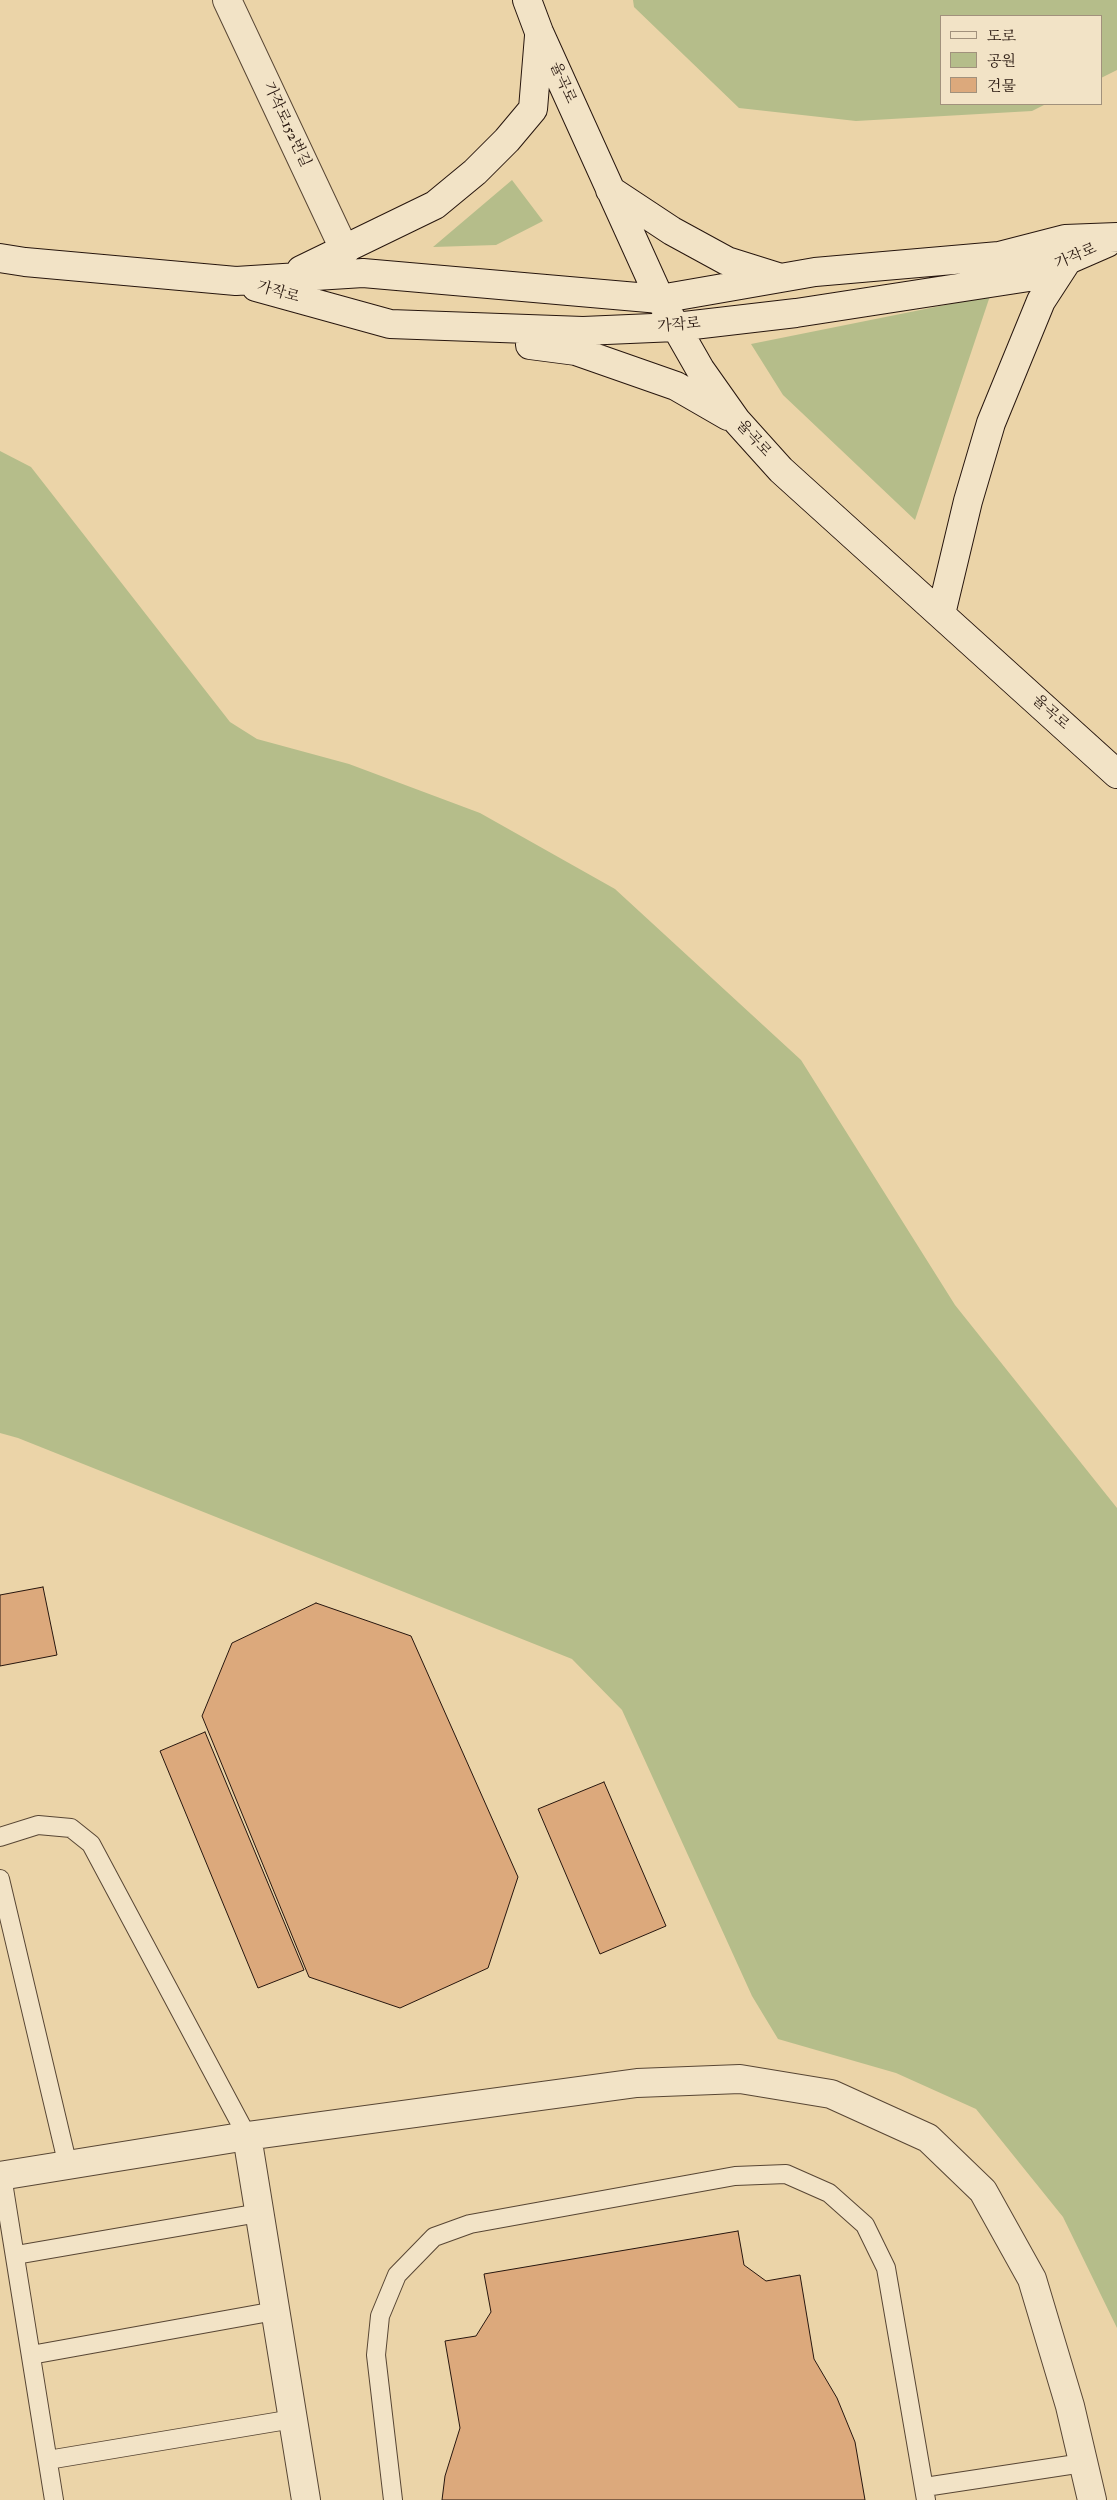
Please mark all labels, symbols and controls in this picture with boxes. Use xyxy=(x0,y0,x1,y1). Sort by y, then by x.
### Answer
legend xyxy=(940,15,1102,105)
text: 도로 xyxy=(987,27,1016,46)
text: 공원 xyxy=(987,52,1016,71)
street label: 율곡로 xyxy=(545,59,579,107)
text: 건물 xyxy=(987,77,1016,96)
street label: 가작로152번길 xyxy=(258,80,314,170)
street label: 가작로 xyxy=(1052,240,1100,274)
street label: 가작로 xyxy=(255,278,301,308)
street label: 가작로 xyxy=(657,315,701,337)
street label: 율곡로 xyxy=(732,417,774,461)
street label: 율곡로 xyxy=(1028,692,1072,734)

